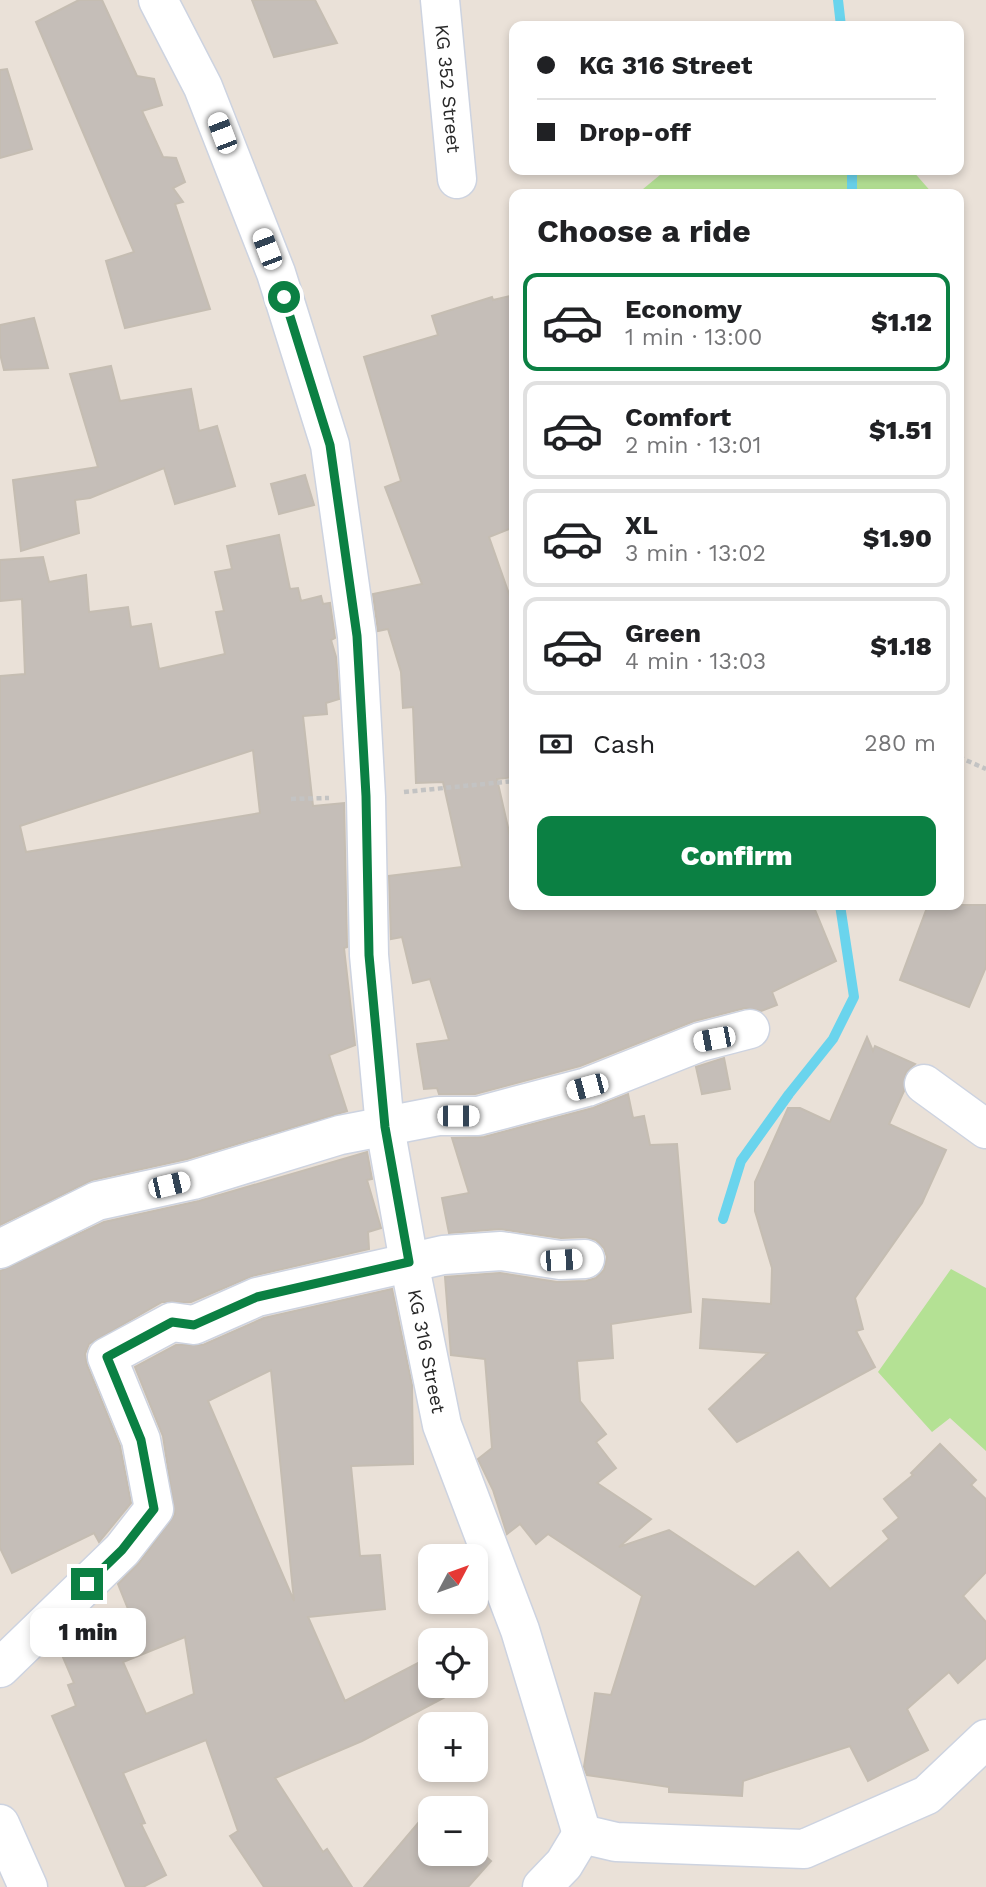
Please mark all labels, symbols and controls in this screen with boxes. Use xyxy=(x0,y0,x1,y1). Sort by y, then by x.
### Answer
street label: KG 352 Street xyxy=(431,23,466,154)
text: KG 316 Street xyxy=(579,50,752,80)
car xyxy=(205,110,240,156)
text: Drop-off xyxy=(579,117,691,147)
text: Choose a ride xyxy=(537,212,751,250)
car xyxy=(250,226,285,272)
route start xyxy=(268,281,300,313)
icon: car xyxy=(541,291,604,354)
text: Economy xyxy=(625,294,742,324)
text: $1.12 xyxy=(871,307,932,337)
text: 1 min · 13:00 xyxy=(625,324,762,351)
icon: car xyxy=(541,399,604,462)
text: Comfort xyxy=(625,402,731,432)
text: $1.51 xyxy=(869,415,932,445)
text: 2 min · 13:01 xyxy=(625,432,761,459)
icon: car xyxy=(541,507,604,570)
text: XL xyxy=(625,510,658,540)
text: $1.90 xyxy=(863,523,932,553)
text: 3 min · 13:02 xyxy=(625,540,766,567)
icon: car xyxy=(541,615,604,678)
text: Green xyxy=(625,618,701,648)
text: $1.18 xyxy=(870,631,932,661)
text: 4 min · 13:03 xyxy=(625,648,766,675)
icon: cash xyxy=(537,725,575,763)
text: Cash xyxy=(593,729,655,759)
text: 280 m xyxy=(864,730,936,757)
button: Confirm xyxy=(537,816,936,896)
car xyxy=(692,1025,737,1053)
car xyxy=(564,1071,611,1103)
car xyxy=(438,1106,480,1127)
car xyxy=(147,1170,192,1200)
car xyxy=(540,1248,583,1272)
street label: KG 316 Street xyxy=(403,1287,451,1415)
north arrow xyxy=(418,1544,488,1614)
map controls xyxy=(418,1544,488,1866)
route end xyxy=(71,1568,103,1600)
callout: 1 min xyxy=(29,1608,145,1658)
text: 1 min xyxy=(58,1619,118,1646)
button: locate xyxy=(418,1628,488,1698)
button: + xyxy=(418,1712,488,1782)
button: − xyxy=(418,1796,488,1866)

